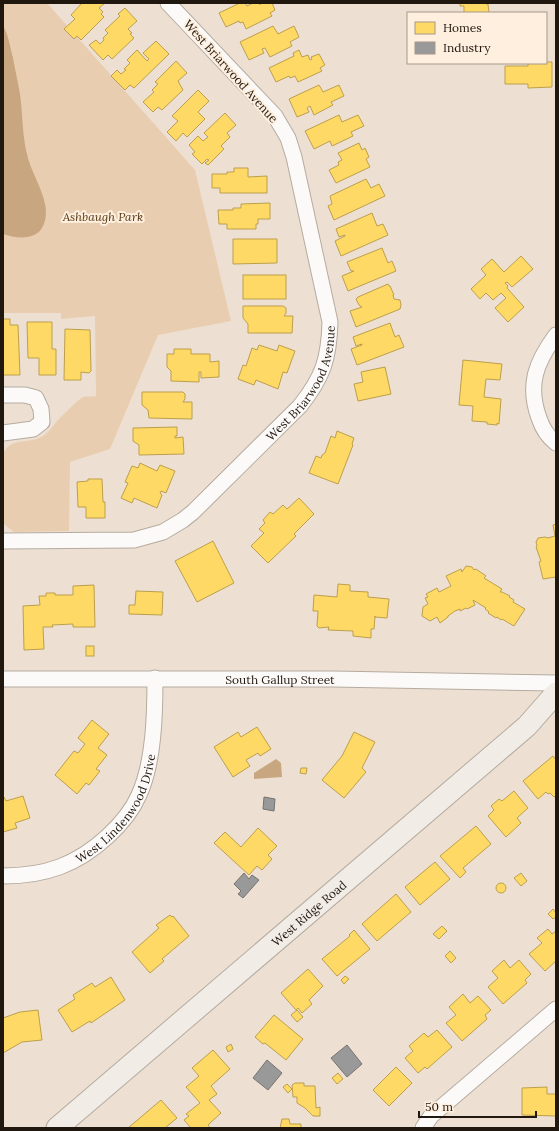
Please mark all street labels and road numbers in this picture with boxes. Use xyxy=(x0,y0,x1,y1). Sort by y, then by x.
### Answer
street label: West Briarwood Avenue xyxy=(181,16,282,126)
street label: West Briarwood Avenue xyxy=(262,325,337,443)
street label: South Gallup Street xyxy=(225,672,335,687)
street label: West Lindenwood Drive xyxy=(73,752,158,866)
street label: West Ridge Road xyxy=(268,877,349,949)

